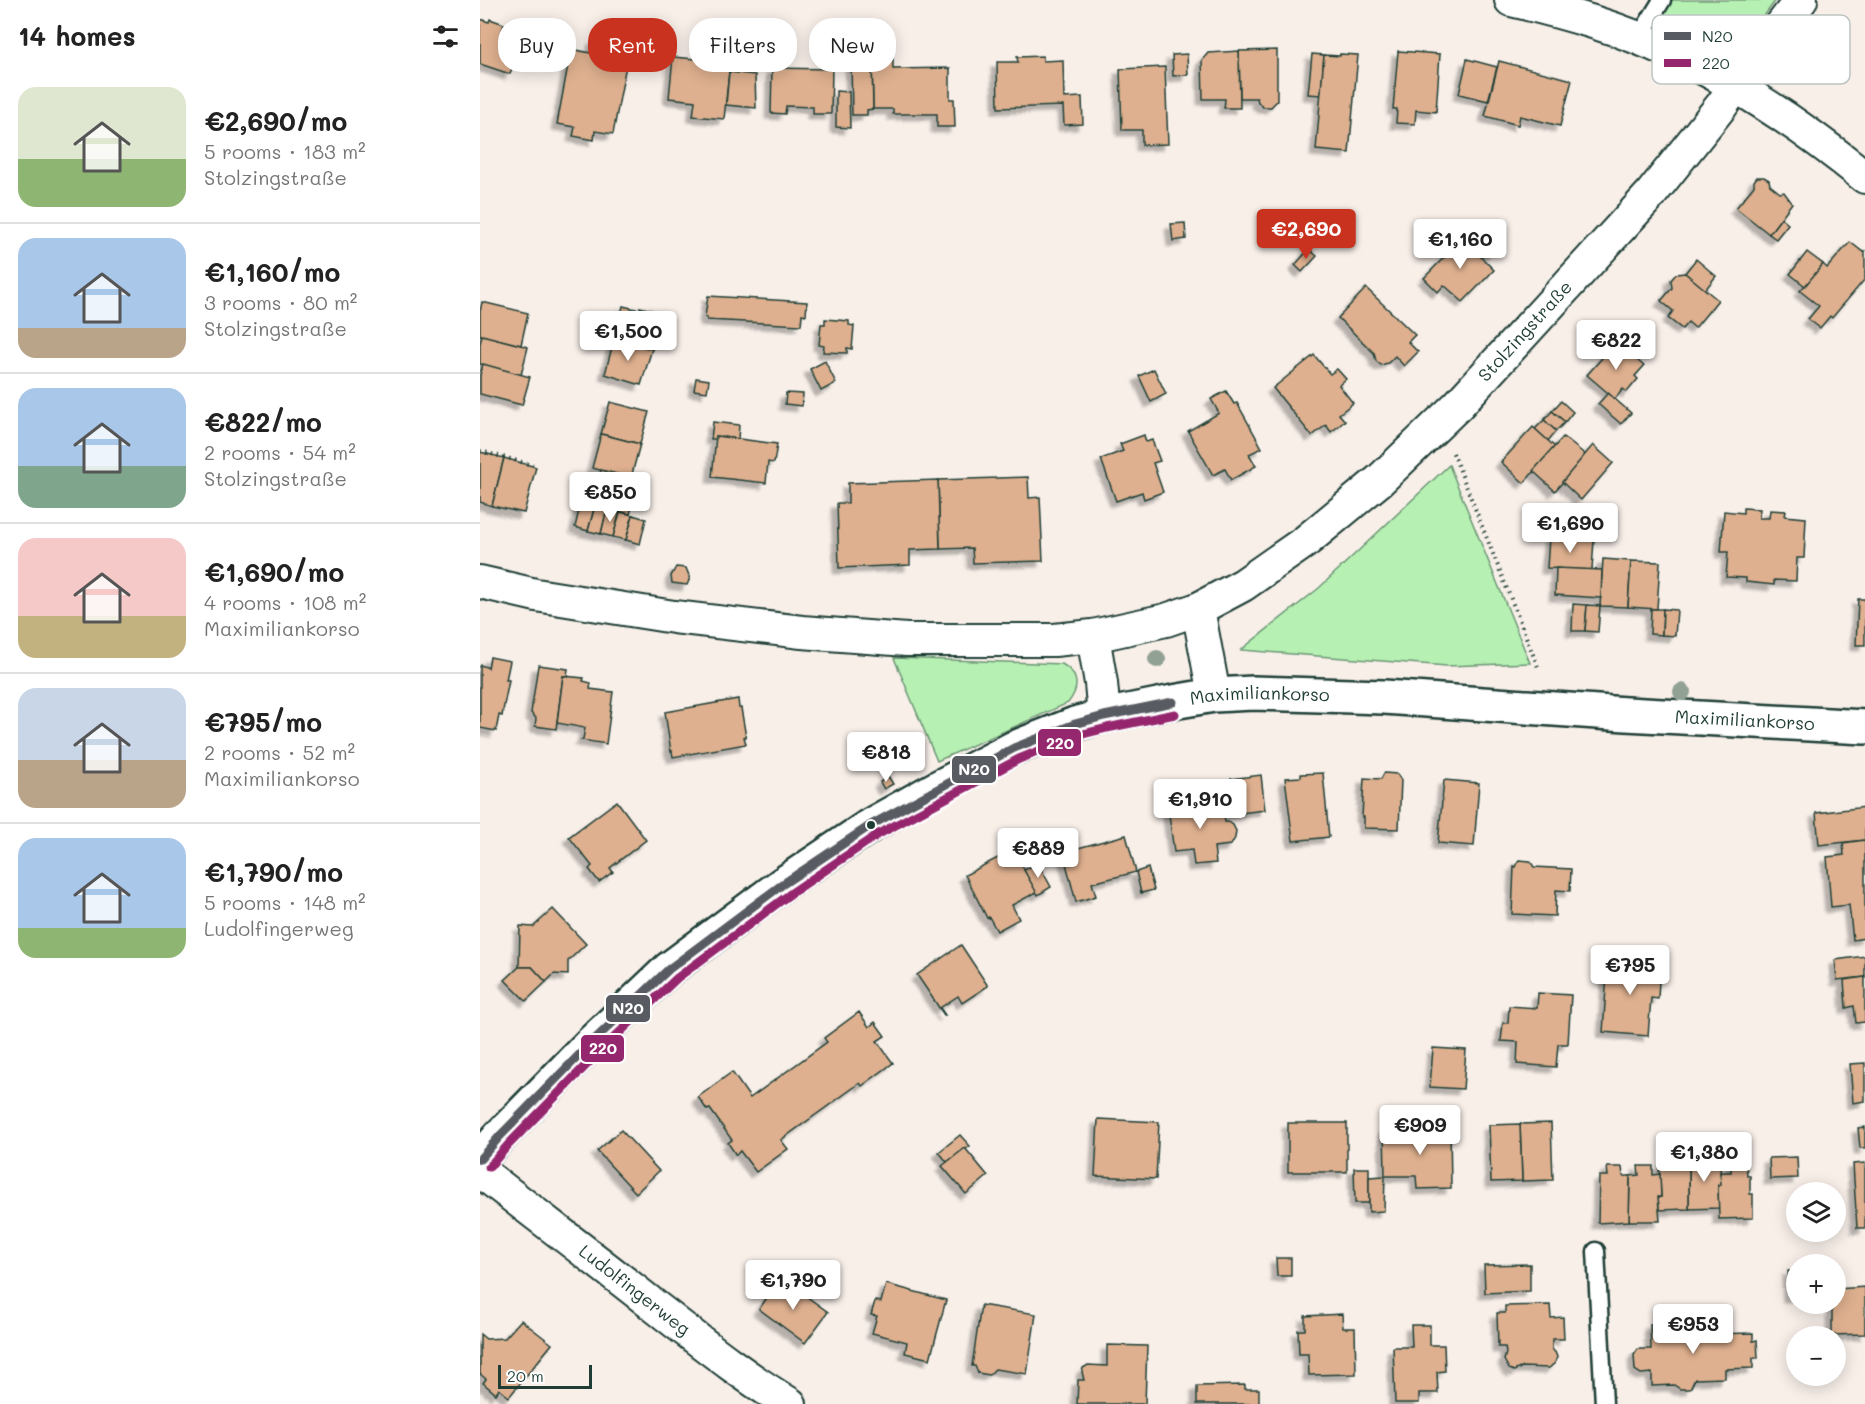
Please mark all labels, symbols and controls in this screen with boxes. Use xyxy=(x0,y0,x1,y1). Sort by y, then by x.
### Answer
legend xyxy=(1652,15,1850,84)
chip: Buy xyxy=(498,18,576,72)
chip: Rent xyxy=(588,18,677,72)
chip: Filters xyxy=(689,18,797,72)
chip: New xyxy=(809,18,896,72)
text: 14 homes xyxy=(18,19,136,53)
icon: filters xyxy=(429,20,462,53)
text: N20 xyxy=(1702,25,1733,46)
text: 220 xyxy=(1702,52,1730,73)
text: €2,690/mo xyxy=(204,104,347,138)
icon: home xyxy=(66,111,138,183)
text: 5 rooms · 183 m² xyxy=(204,138,366,164)
text: Stolzingstraße xyxy=(204,164,347,190)
pin: €2,690 xyxy=(1257,209,1355,260)
text: €2,690 xyxy=(1271,215,1341,241)
pin: €1,160 xyxy=(1411,219,1509,270)
text: €1,160 xyxy=(1427,225,1493,251)
text: €1,160/mo xyxy=(204,255,340,289)
icon: home xyxy=(66,262,138,334)
street label: Stolzingstraße xyxy=(1472,275,1577,386)
text: 3 rooms · 80 m² xyxy=(204,289,357,315)
pin: €1,500 xyxy=(579,311,677,362)
text: Stolzingstraße xyxy=(204,315,347,341)
text: €1,500 xyxy=(594,317,662,343)
pin: €822 xyxy=(1580,320,1652,371)
text: €822 xyxy=(1591,326,1641,352)
text: €822/mo xyxy=(204,405,322,439)
icon: home xyxy=(66,412,138,484)
text: 2 rooms · 54 m² xyxy=(204,439,356,465)
text: Stolzingstraße xyxy=(204,465,347,491)
pin: €850 xyxy=(574,472,646,523)
text: €850 xyxy=(583,478,637,504)
pin: €1,690 xyxy=(1521,503,1619,554)
text: €1,690 xyxy=(1536,509,1604,535)
text: €1,690/mo xyxy=(204,555,344,589)
icon: home xyxy=(66,562,138,634)
text: 4 rooms · 108 m² xyxy=(204,589,366,615)
text: Maximiliankorso xyxy=(204,615,360,641)
street label: Maximiliankorso xyxy=(1188,680,1330,710)
street label: Maximiliankorso xyxy=(1674,704,1816,735)
text: €795/mo xyxy=(204,705,322,739)
icon: home xyxy=(66,712,138,784)
line badge: 220 xyxy=(1037,728,1082,757)
pin: €818 xyxy=(850,732,922,783)
text: 220 xyxy=(1046,732,1074,753)
text: €818 xyxy=(861,738,911,764)
text: 2 rooms · 52 m² xyxy=(204,739,355,765)
line badge: N20 xyxy=(951,755,997,784)
text: N20 xyxy=(958,758,990,779)
text: Maximiliankorso xyxy=(204,765,360,791)
pin: €1,910 xyxy=(1151,779,1249,830)
text: €1,910 xyxy=(1168,785,1232,811)
unlabelled marker xyxy=(865,819,877,831)
pin: €889 xyxy=(1002,828,1074,879)
text: €889 xyxy=(1011,834,1065,860)
text: €1,790/mo xyxy=(204,855,343,889)
icon: home xyxy=(66,862,138,934)
text: 5 rooms · 148 m² xyxy=(204,889,366,915)
text: Ludolfingerweg xyxy=(204,915,354,941)
pin: €795 xyxy=(1594,945,1666,996)
text: €795 xyxy=(1604,951,1656,977)
line badge: N20 xyxy=(605,994,651,1023)
text: N20 xyxy=(612,997,644,1018)
line badge: 220 xyxy=(580,1034,625,1063)
text: 220 xyxy=(589,1037,617,1058)
pin: €909 xyxy=(1384,1105,1456,1156)
text: €909 xyxy=(1393,1111,1447,1137)
pin: €1,380 xyxy=(1655,1132,1753,1183)
text: €1,380 xyxy=(1670,1138,1738,1164)
map controls xyxy=(1786,1182,1846,1386)
button: layers xyxy=(1786,1182,1846,1242)
street label: Ludolfingerweg xyxy=(574,1239,696,1340)
button: + xyxy=(1786,1254,1846,1314)
pin: €1,790 xyxy=(744,1260,842,1311)
text: €1,790 xyxy=(759,1266,827,1292)
pin: €953 xyxy=(1657,1304,1729,1355)
text: €953 xyxy=(1667,1310,1719,1336)
button: − xyxy=(1786,1326,1846,1386)
scale bar xyxy=(498,1362,592,1390)
text: 20 m xyxy=(507,1365,544,1386)

